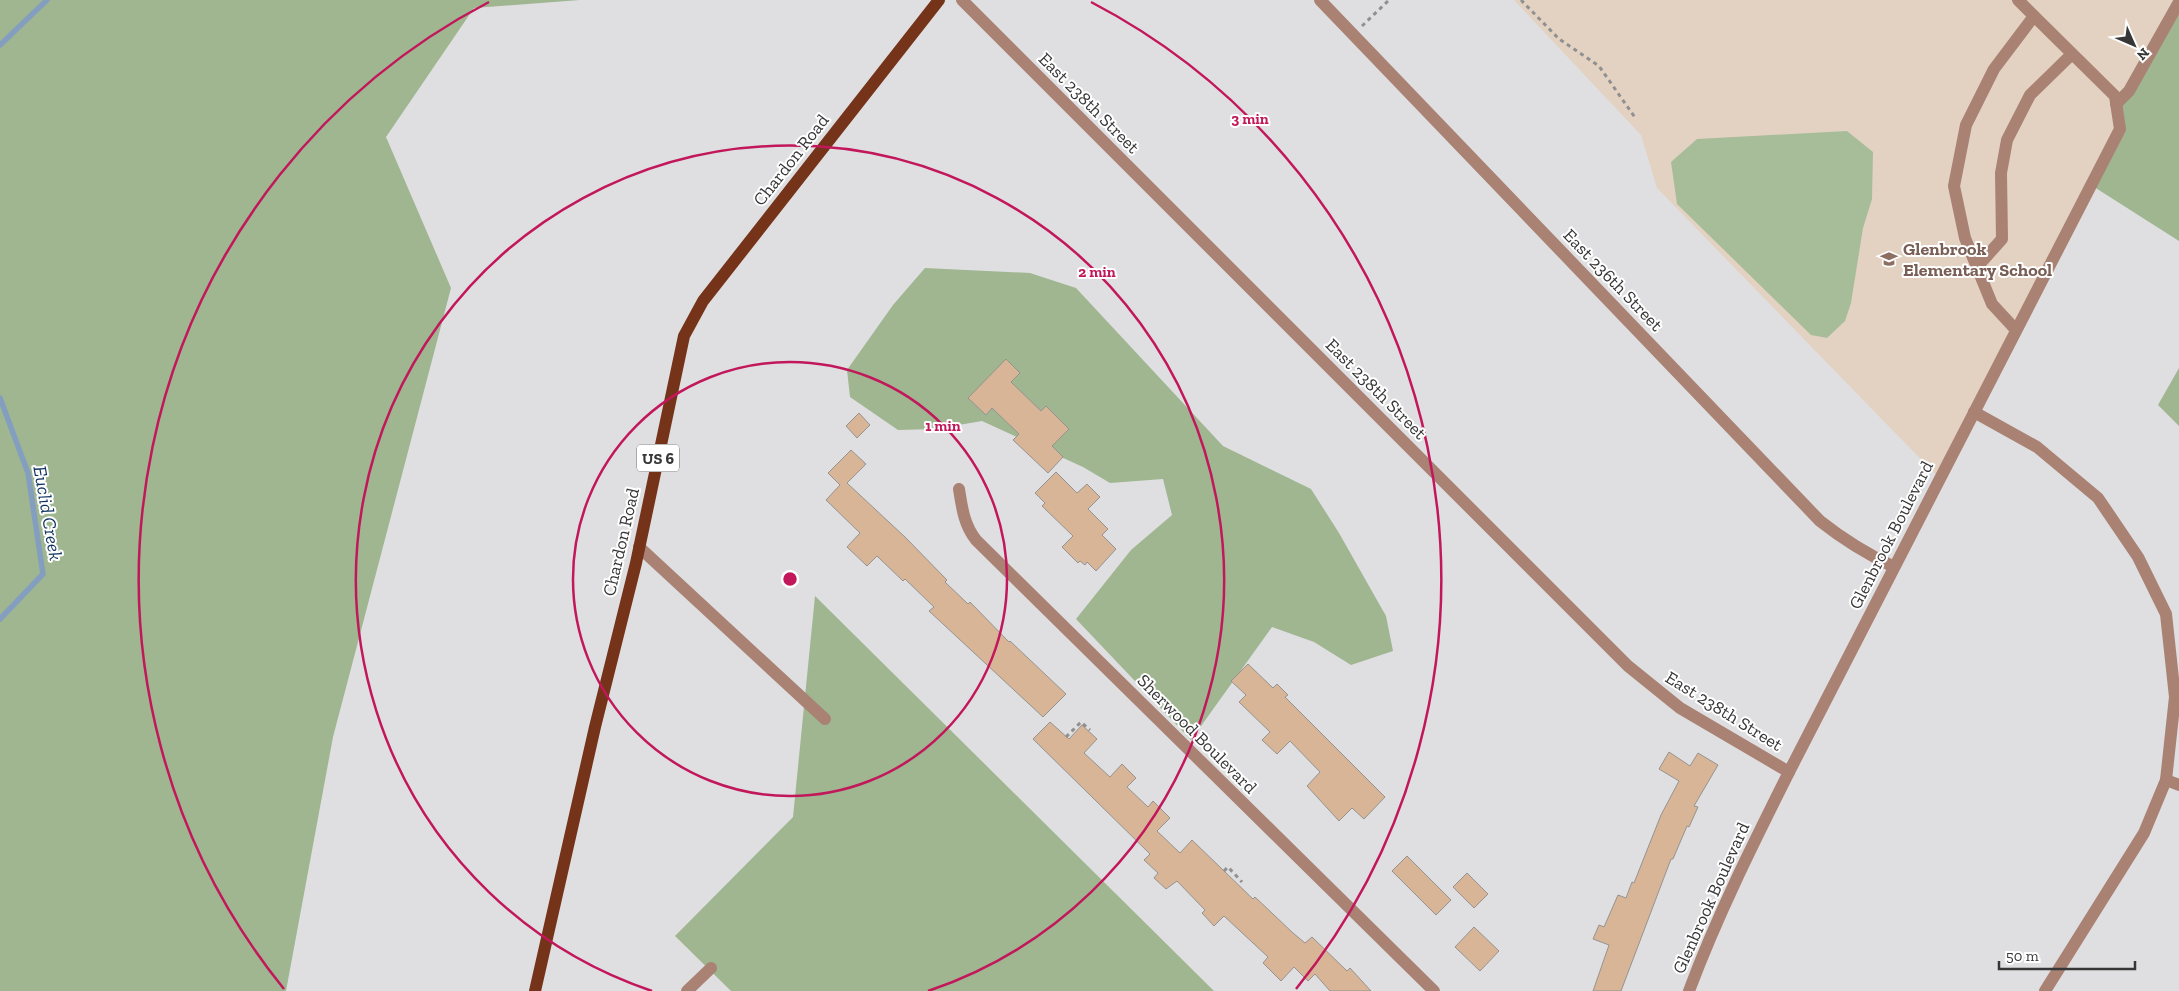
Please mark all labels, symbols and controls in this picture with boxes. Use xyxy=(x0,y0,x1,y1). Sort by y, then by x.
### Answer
north arrow xyxy=(2109,20,2159,70)
text: N xyxy=(2133,44,2153,64)
street label: East 238th Street xyxy=(1034,48,1144,158)
street label: Chardon Road xyxy=(748,110,834,210)
text: 3 min xyxy=(1231,110,1269,128)
street label: East 236th Street xyxy=(1559,224,1668,336)
place label: Glenbrook Elementary School xyxy=(1903,238,2052,281)
school or university icon: Glenbrook Elementary School xyxy=(1879,249,1899,269)
text: 2 min xyxy=(1078,263,1116,281)
street label: East 238th Street xyxy=(1321,334,1431,444)
text: 1 min xyxy=(925,417,961,435)
road number: US 6 xyxy=(637,444,679,472)
street label: Glenbrook Boulevard xyxy=(1844,457,1938,613)
water label: Euclid Creek xyxy=(28,464,68,562)
street label: Chardon Road xyxy=(598,486,644,598)
centre of rings xyxy=(781,570,799,588)
street label: East 238th Street xyxy=(1661,666,1787,756)
street label: Sherwood Boulevard xyxy=(1133,670,1261,798)
street label: Glenbrook Boulevard xyxy=(1668,819,1754,977)
scale bar xyxy=(1999,938,2135,970)
text: 50 m xyxy=(2006,947,2039,965)

